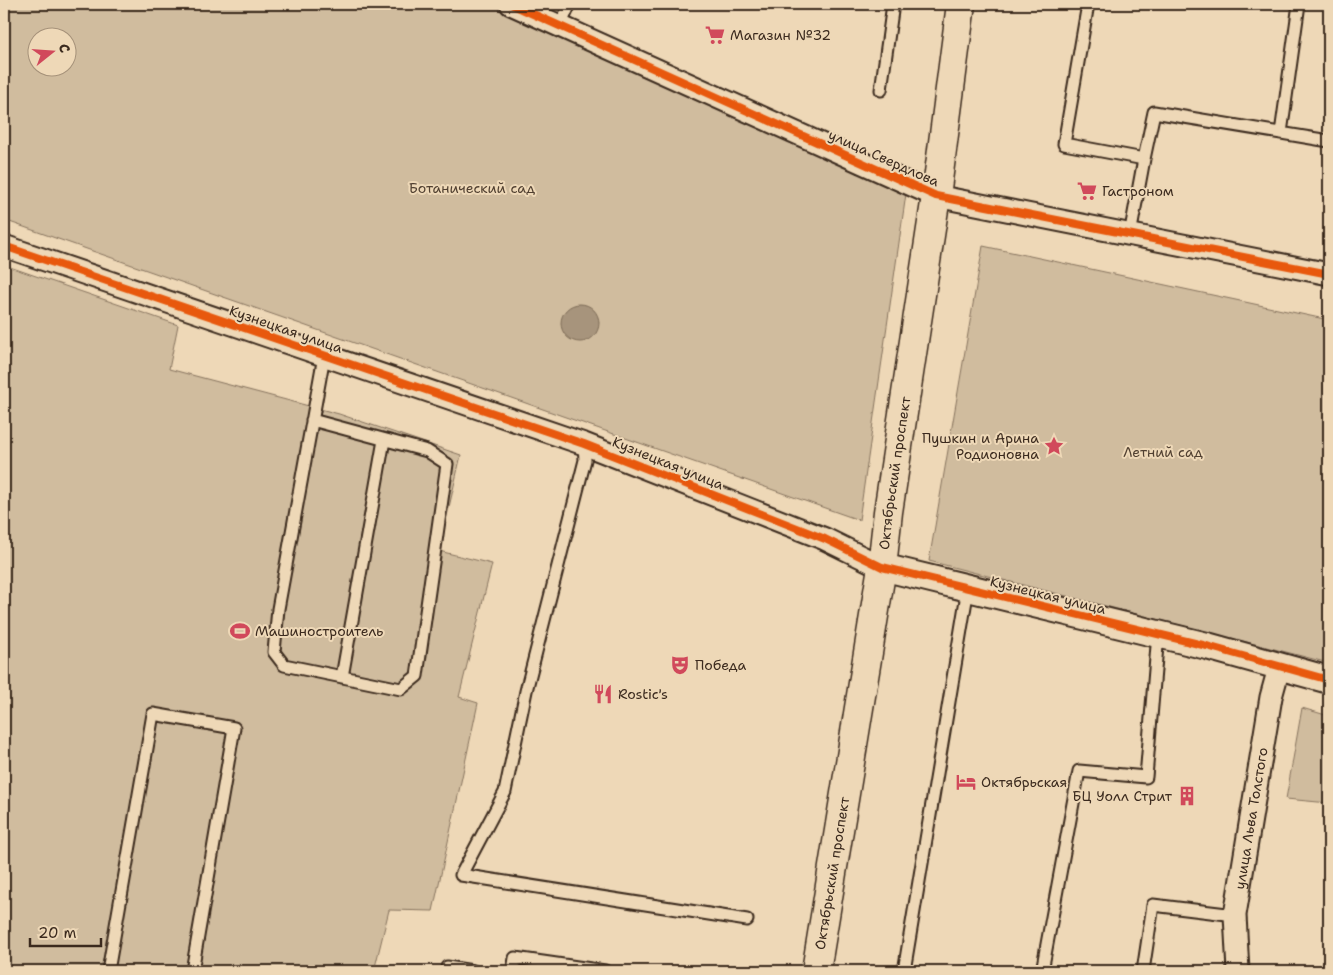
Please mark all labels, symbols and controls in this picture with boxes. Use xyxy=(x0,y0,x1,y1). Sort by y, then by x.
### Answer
supermarket icon: Магазин №32 xyxy=(704,24,726,46)
place label: Магазин №32 xyxy=(730,26,831,44)
north arrow xyxy=(28,28,78,78)
text: С xyxy=(55,41,74,55)
street label: улица Свердлова xyxy=(826,125,943,191)
park label: Ботанический сад xyxy=(409,179,535,197)
supermarket icon: Гастроном xyxy=(1076,180,1098,202)
place label: Гастроном xyxy=(1102,182,1174,200)
street label: Кузнецкая улица xyxy=(227,301,345,357)
street label: Октябрьский проспект xyxy=(875,394,915,551)
place label: Пушкин и Арина Родионовна xyxy=(922,429,1039,463)
street label: Кузнецкая улица xyxy=(610,432,727,494)
place icon: Пушкин и Арина Родионовна xyxy=(1043,435,1065,457)
park label: Летний сад xyxy=(1123,443,1203,461)
street label: Кузнецкая улица xyxy=(988,572,1108,618)
sports icon: Машиностроитель xyxy=(229,620,251,642)
place label: Машиностроитель xyxy=(255,622,383,640)
theatre icon: Победа xyxy=(669,654,691,676)
place label: Победа xyxy=(695,656,746,674)
restaurant icon: Rostic's xyxy=(592,683,614,705)
place label: Rostic's xyxy=(618,685,668,703)
street label: улица Льва Толстого xyxy=(1230,746,1272,891)
hotel icon: Октябрьская xyxy=(955,771,977,793)
place label: Октябрьская xyxy=(981,773,1067,791)
building icon: БЦ Уолл Стрит xyxy=(1176,785,1198,807)
place label: БЦ Уолл Стрит xyxy=(1072,787,1173,805)
street label: Октябрьский проспект xyxy=(811,795,853,951)
scale bar xyxy=(30,915,101,947)
text: 20 m xyxy=(38,923,77,943)

